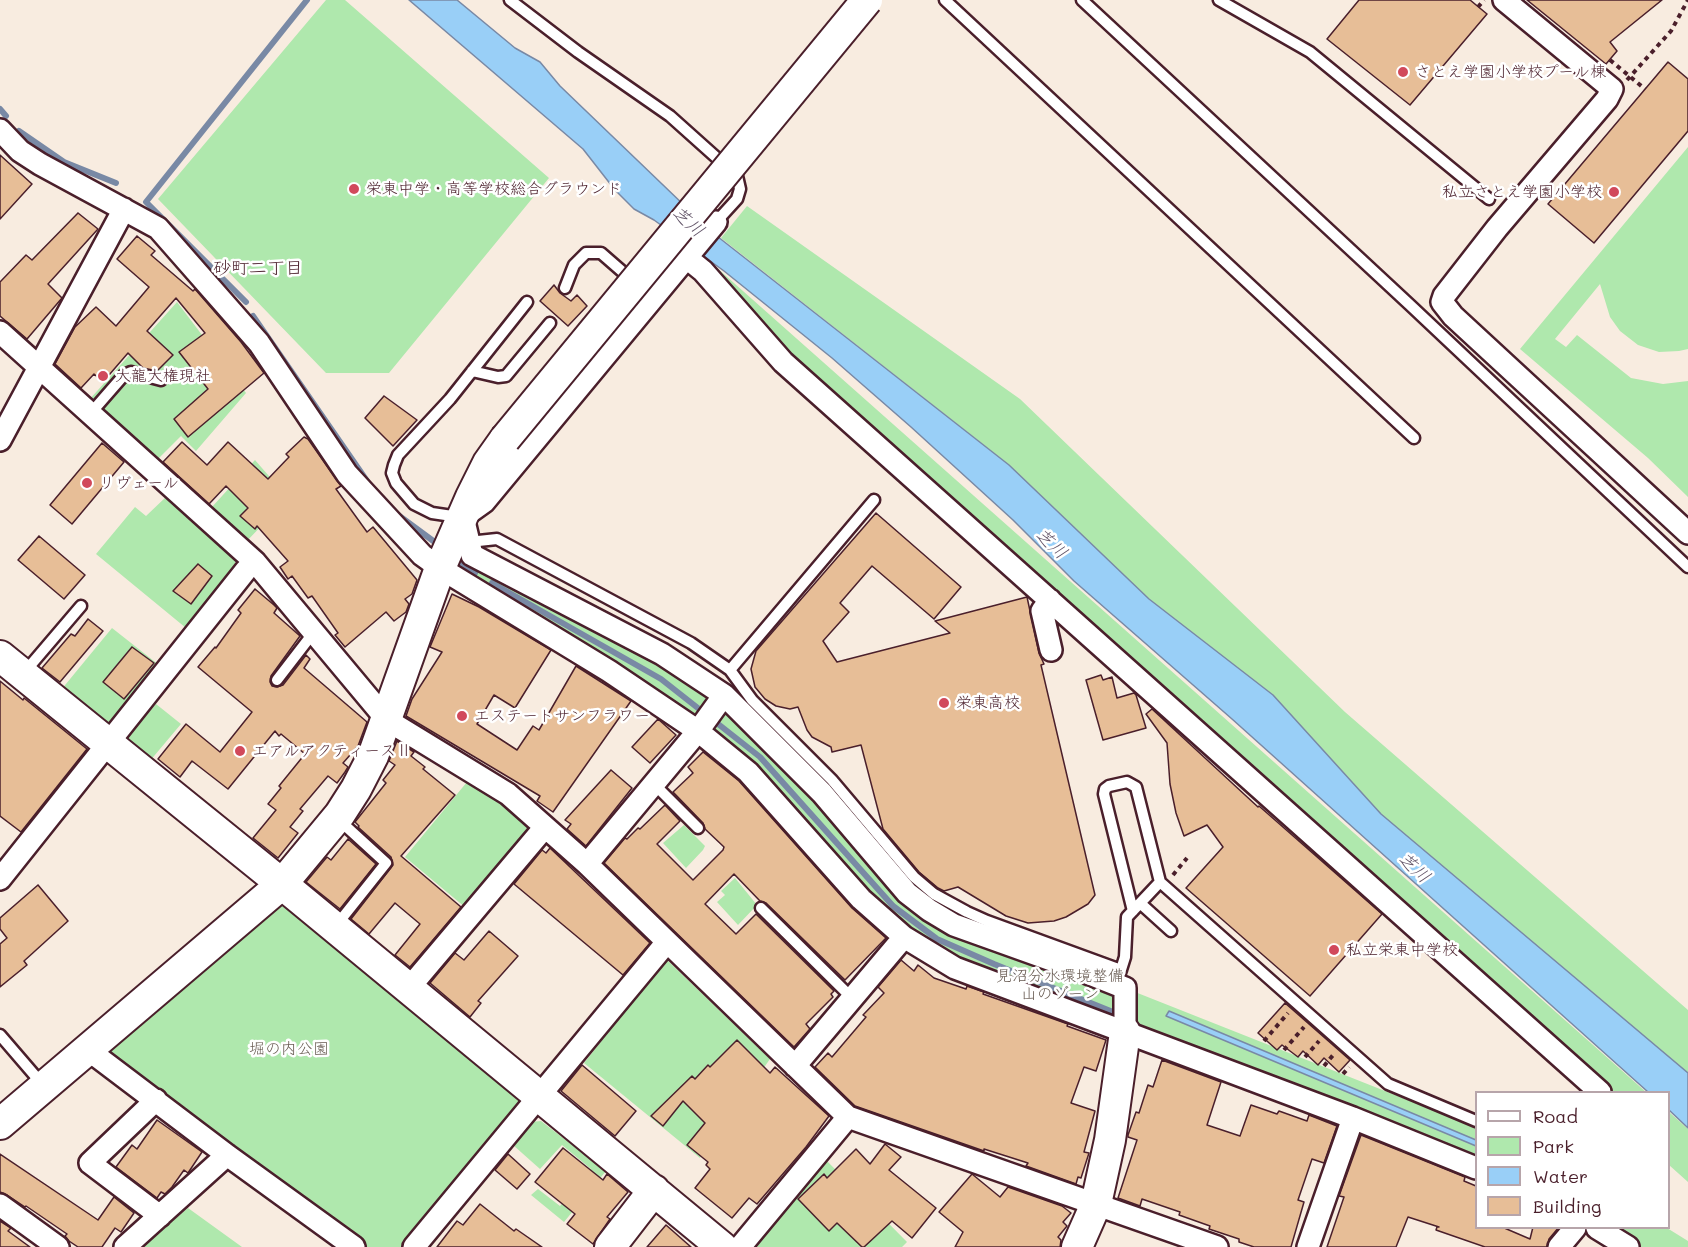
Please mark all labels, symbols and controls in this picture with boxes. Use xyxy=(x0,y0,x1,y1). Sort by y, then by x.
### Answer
place label: さとえ学園小学校プール棟 xyxy=(1415,62,1606,82)
marker: さとえ学園小学校プール棟 xyxy=(1396,65,1410,79)
place label: 栄東中学・高等学校総合グラウンド xyxy=(366,179,622,199)
marker: 栄東中学・高等学校総合グラウンド xyxy=(347,182,361,196)
place label: 私立さとえ学園小学校 xyxy=(1442,182,1602,202)
marker: 私立さとえ学園小学校 xyxy=(1607,185,1621,199)
water label: 芝川 xyxy=(667,202,709,242)
district label: 砂町二丁目 xyxy=(213,257,303,279)
place label: 大龍大権現社 xyxy=(115,366,211,386)
marker: 大龍大権現社 xyxy=(96,369,110,383)
place label: リヴェール xyxy=(99,473,179,493)
marker: リヴェール xyxy=(80,476,94,490)
water label: 芝川 xyxy=(1030,524,1072,564)
place label: 栄東高校 xyxy=(956,693,1020,713)
marker: 栄東高校 xyxy=(937,696,951,710)
place label: エステートサンフラワー xyxy=(474,706,650,726)
marker: エステートサンフラワー xyxy=(455,709,469,723)
place label: エアルアクティースⅡ xyxy=(252,741,412,761)
marker: エアルアクティースⅡ xyxy=(233,744,247,758)
water label: 芝川 xyxy=(1393,848,1435,888)
place label: 私立栄東中学校 xyxy=(1346,940,1458,960)
marker: 私立栄東中学校 xyxy=(1327,943,1341,957)
park label: 見沼分水環境整備 山のゾーン xyxy=(996,966,1124,1004)
park label: 堀の内公園 xyxy=(249,1039,329,1059)
legend xyxy=(1475,1091,1670,1229)
text: Road xyxy=(1533,1104,1578,1128)
text: Park xyxy=(1533,1134,1574,1158)
text: Water xyxy=(1533,1164,1588,1188)
text: Building xyxy=(1533,1194,1601,1218)

